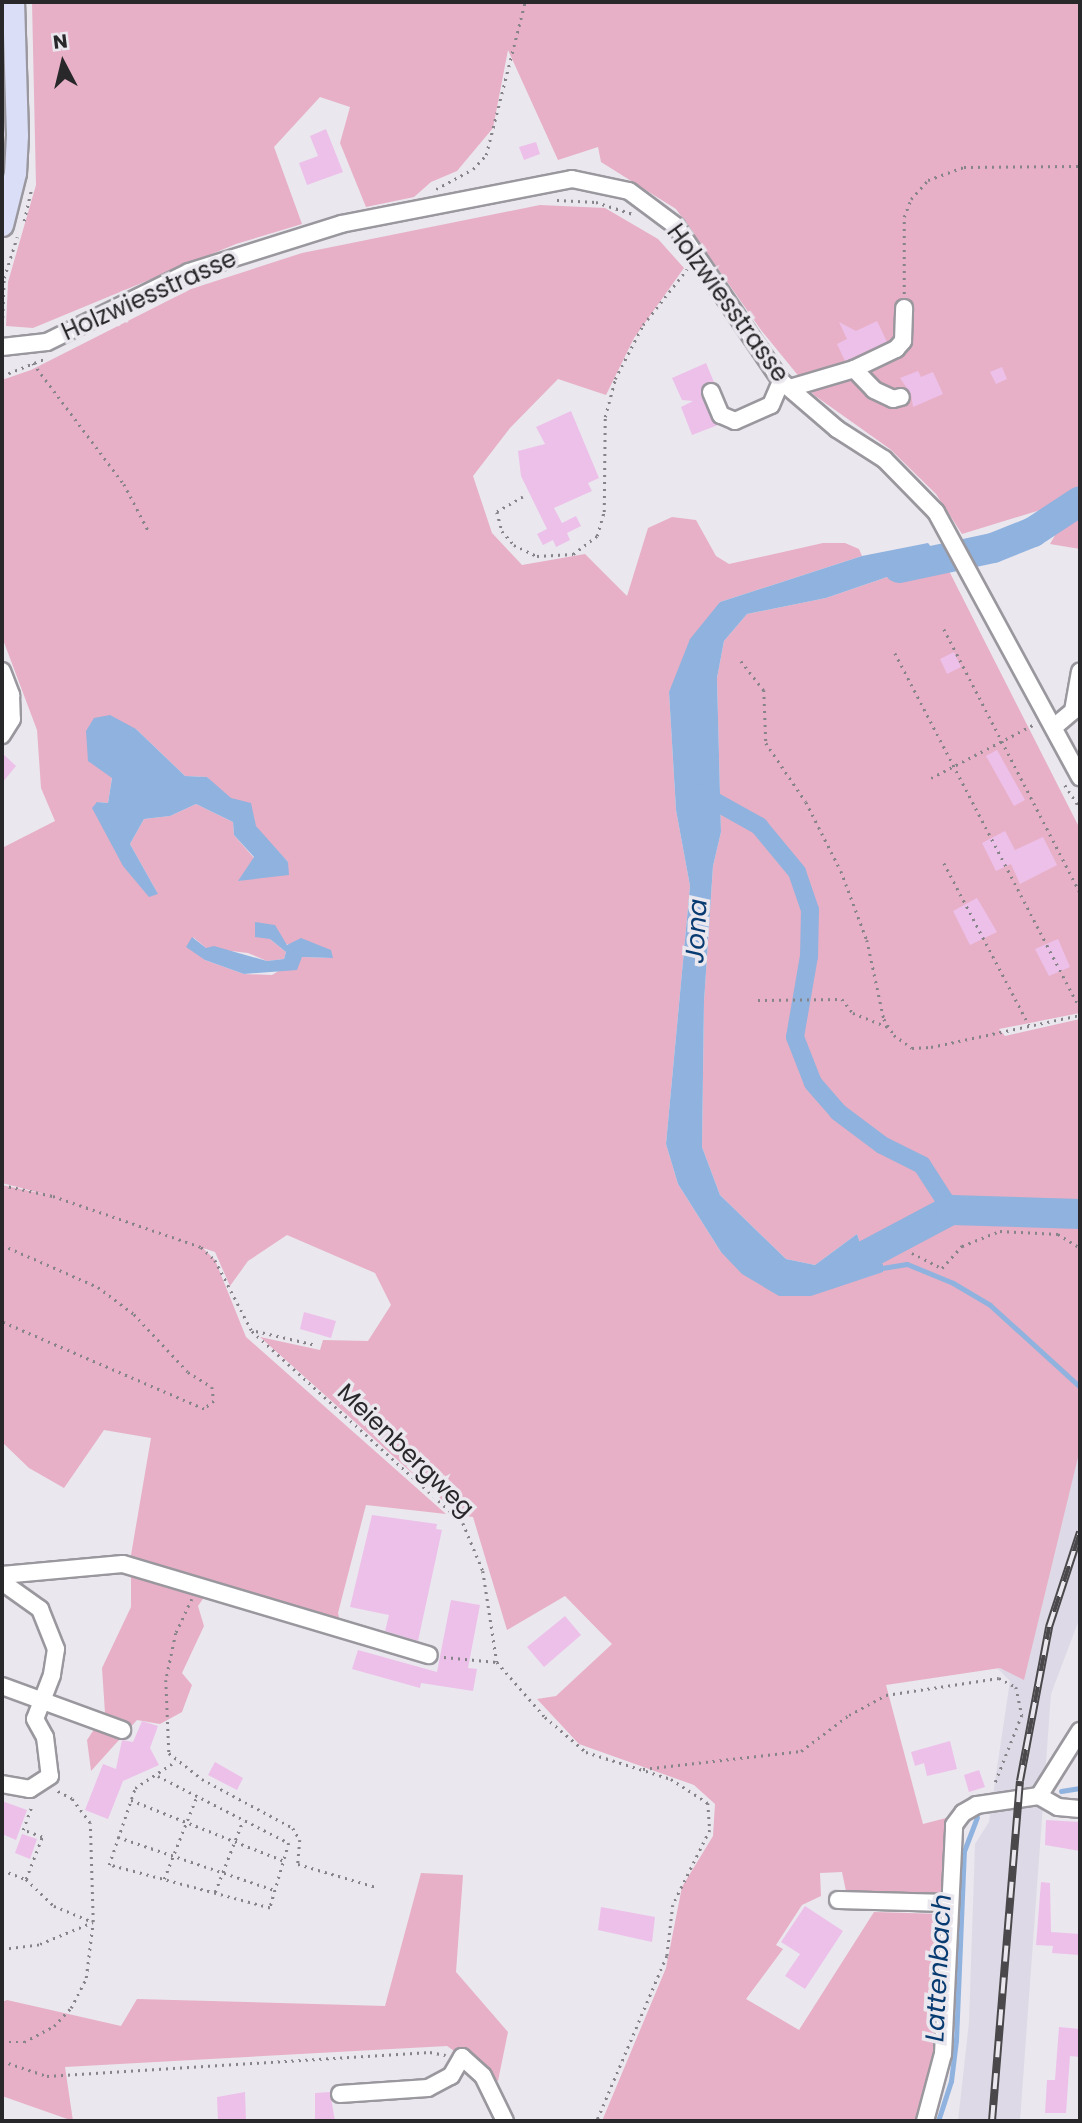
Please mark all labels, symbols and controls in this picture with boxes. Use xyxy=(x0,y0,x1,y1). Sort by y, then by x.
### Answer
text: N xyxy=(52,27,69,56)
north arrow xyxy=(28,28,98,98)
street label: Holzwiesstrasse xyxy=(661,218,795,388)
street label: Holzwiesstrasse xyxy=(57,244,241,346)
water label: Jona xyxy=(680,898,714,964)
street label: Meienbergweg xyxy=(332,1378,480,1522)
water label: Lattenbach xyxy=(920,1893,958,2043)

